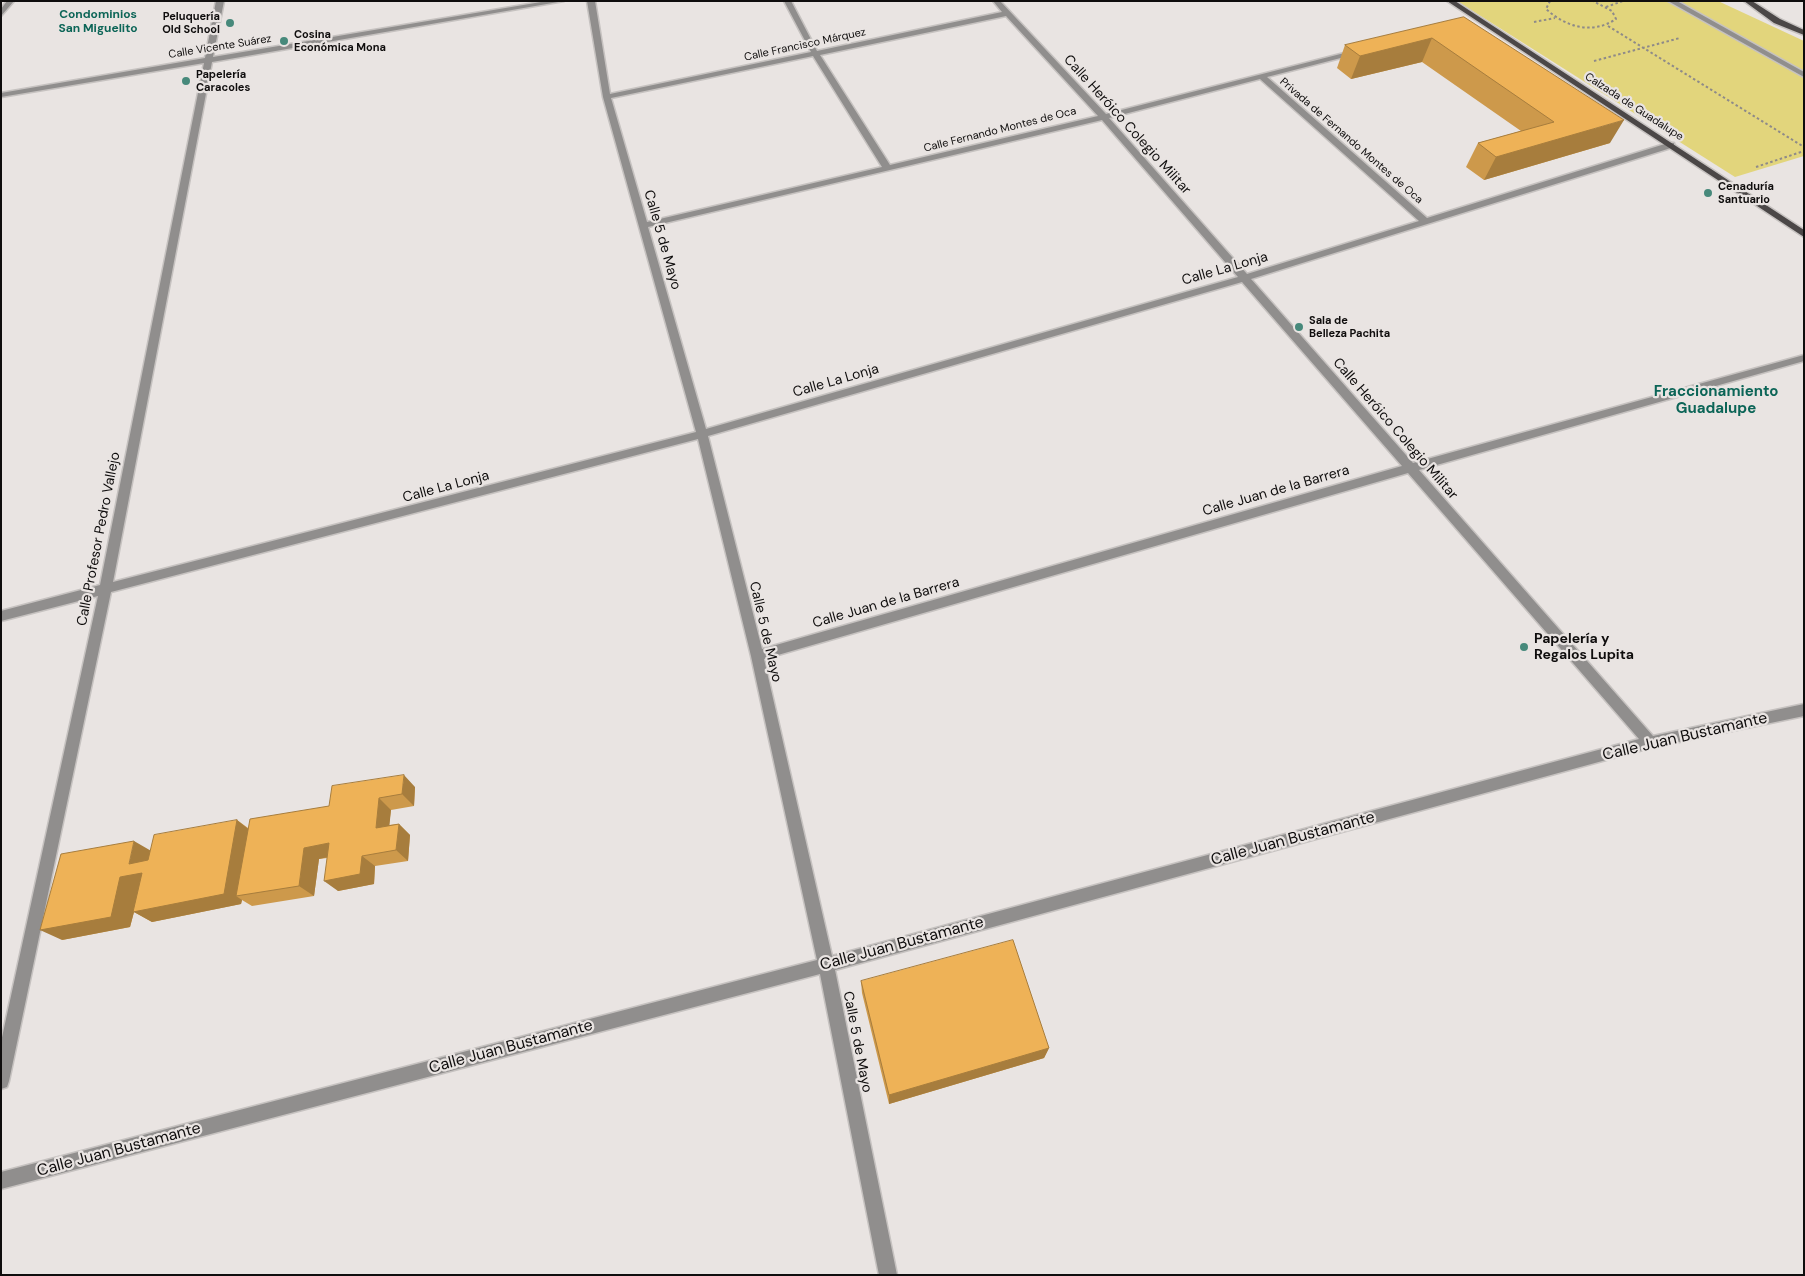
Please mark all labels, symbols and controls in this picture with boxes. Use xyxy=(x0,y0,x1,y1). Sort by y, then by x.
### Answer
district label: Condominios San Miguelito xyxy=(58,8,138,36)
place label: Peluquería Old School xyxy=(162,10,220,36)
marker: Peluquería Old School xyxy=(224,17,236,29)
street label: Calle Francisco Márquez xyxy=(743,26,867,64)
place label: Cosina Económica Mona xyxy=(294,28,386,54)
street label: Calle Vicente Suárez xyxy=(168,32,272,62)
marker: Cosina Económica Mona xyxy=(278,35,290,47)
street label: Calle Heróico Colegio Militar xyxy=(1060,52,1194,198)
place label: Papelería Caracoles xyxy=(196,68,250,94)
street label: Calzada de Guadalupe xyxy=(1582,70,1686,144)
marker: Papelería Caracoles xyxy=(180,75,192,87)
street label: Privada de Fernando Montes de Oca xyxy=(1277,75,1425,207)
street label: Calle Fernando Montes de Oca xyxy=(922,105,1078,155)
place label: Cenaduría Santuario xyxy=(1718,180,1774,206)
marker: Cenaduría Santuario xyxy=(1702,187,1714,199)
street label: Calle 5 de Mayo xyxy=(640,188,684,292)
street label: Calle La Lonja xyxy=(1180,249,1270,289)
place label: Sala de Belleza Pachita xyxy=(1309,314,1390,340)
marker: Sala de Belleza Pachita xyxy=(1293,321,1305,333)
street label: Calle Heróico Colegio Militar xyxy=(1329,355,1461,503)
street label: Calle La Lonja xyxy=(791,361,881,401)
district label: Fraccionamiento Guadalupe xyxy=(1654,383,1778,418)
street label: Calle Profesor Pedro Vallejo xyxy=(74,450,124,628)
street label: Calle Juan de la Barrera xyxy=(1201,462,1351,520)
street label: Calle La Lonja xyxy=(401,467,491,507)
street label: Calle Juan de la Barrera xyxy=(811,574,961,632)
street label: Calle 5 de Mayo xyxy=(745,580,785,684)
place label: Papelería y Regalos Lupita xyxy=(1534,631,1634,664)
marker: Papelería y Regalos Lupita xyxy=(1518,641,1530,653)
street label: Calle Juan Bustamante xyxy=(1601,709,1769,765)
street label: Calle Juan Bustamante xyxy=(1209,808,1377,870)
street label: Calle Juan Bustamante xyxy=(818,913,986,975)
street label: Calle 5 de Mayo xyxy=(839,990,875,1094)
street label: Calle Juan Bustamante xyxy=(427,1016,595,1078)
street label: Calle Juan Bustamante xyxy=(35,1119,203,1181)

